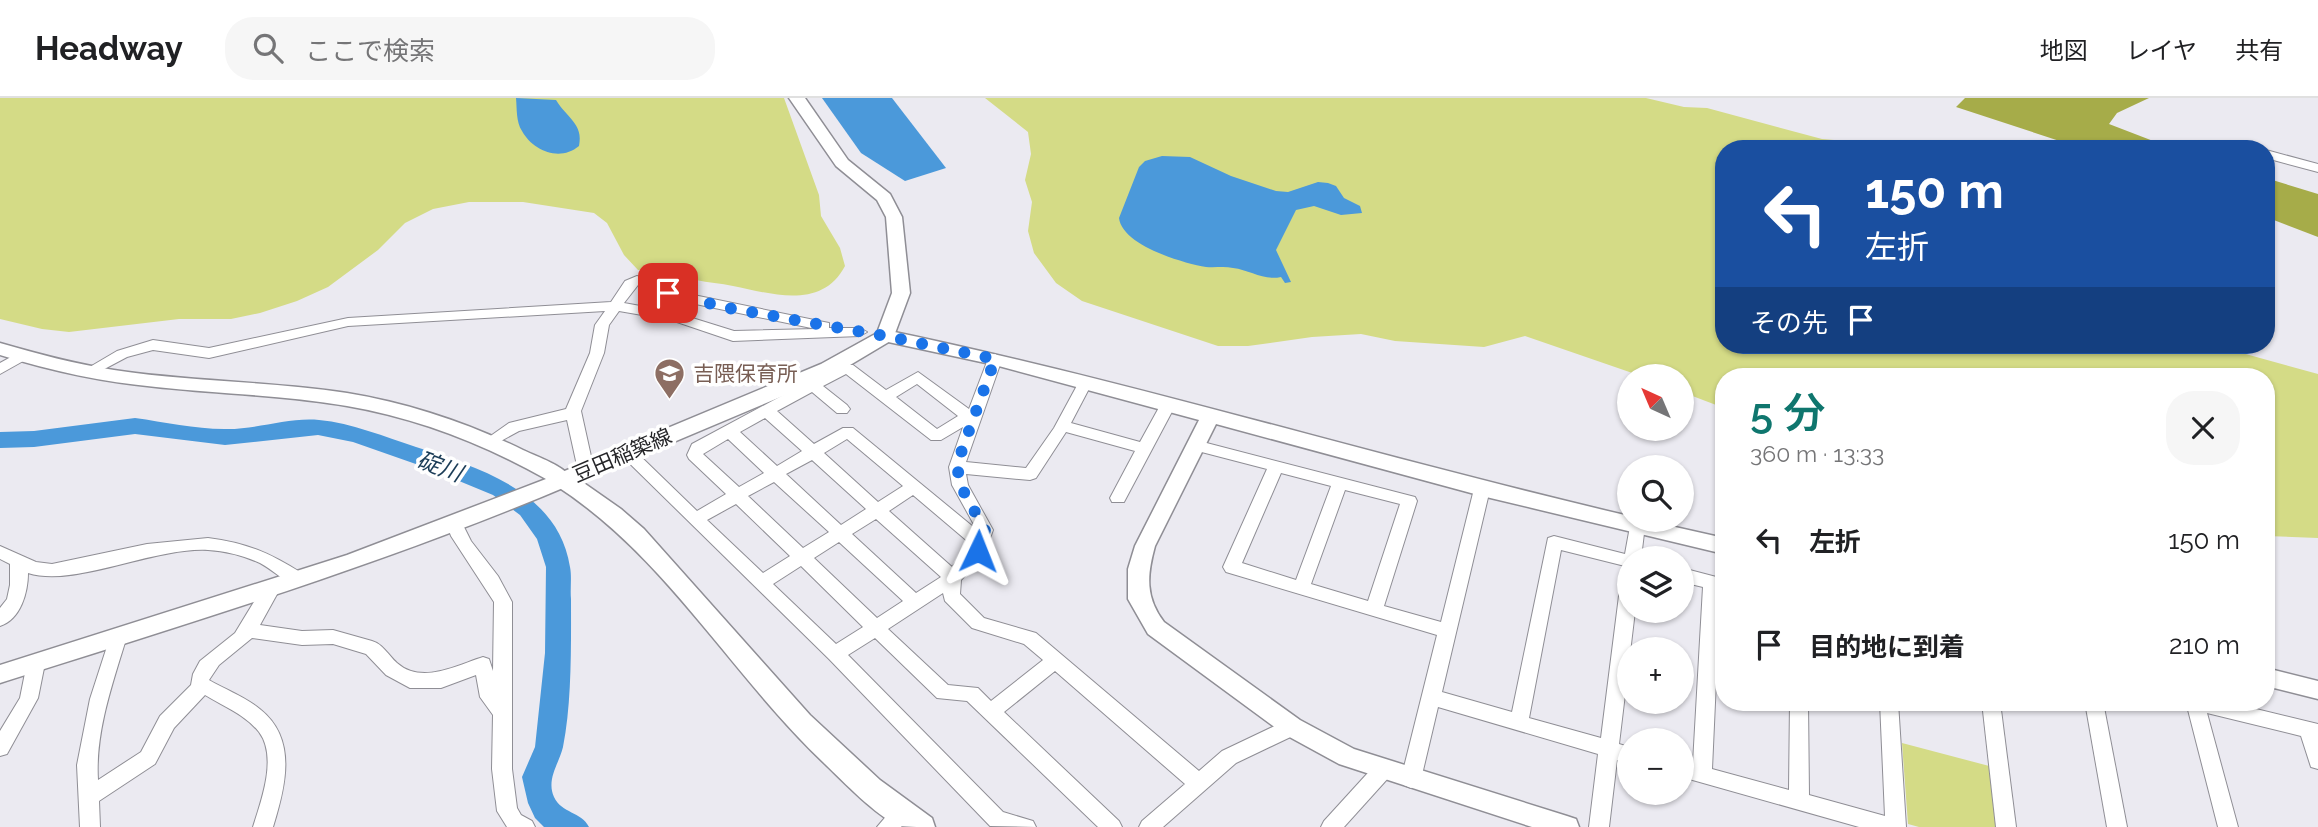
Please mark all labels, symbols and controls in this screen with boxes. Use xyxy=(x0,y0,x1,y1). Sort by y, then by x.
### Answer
search box xyxy=(225,17,715,80)
text: Headway xyxy=(35,29,183,68)
icon: search xyxy=(249,29,287,67)
text: ここで検索 xyxy=(305,36,435,66)
text: 地図 xyxy=(2040,36,2088,65)
text: レイヤ xyxy=(2126,36,2197,65)
text: 共有 xyxy=(2235,36,2283,65)
text: 150 m xyxy=(1865,162,2004,219)
icon: left xyxy=(1750,168,1841,259)
text: 左折 xyxy=(1865,228,1929,265)
pin xyxy=(638,263,698,323)
icon: arrive xyxy=(649,274,687,312)
icon: arrive xyxy=(1842,301,1880,339)
text: その先 xyxy=(1750,308,1828,338)
school or university icon: 吉隈保育所 xyxy=(653,356,687,400)
place label: 吉隈保育所 xyxy=(693,361,798,386)
north arrow xyxy=(1617,364,1694,441)
map controls xyxy=(1617,364,1694,805)
text: 5 分 xyxy=(1750,389,1826,438)
button: close xyxy=(2166,391,2240,465)
street label: 豆田稲築線 xyxy=(569,423,675,487)
text: 360 m · 13:33 xyxy=(1750,440,1884,467)
water label: 碇川 xyxy=(414,445,469,488)
button: search xyxy=(1617,455,1694,532)
position arrow xyxy=(941,514,1015,588)
icon: left xyxy=(1750,521,1788,559)
text: 150 m xyxy=(2168,525,2240,555)
text: 左折 xyxy=(1809,527,1861,557)
button: layers xyxy=(1617,546,1694,623)
icon: arrive xyxy=(1750,626,1788,664)
text: 210 m xyxy=(2169,630,2240,660)
text: 目的地に到着 xyxy=(1809,632,1965,662)
button: + xyxy=(1617,637,1694,714)
button: − xyxy=(1617,728,1694,805)

